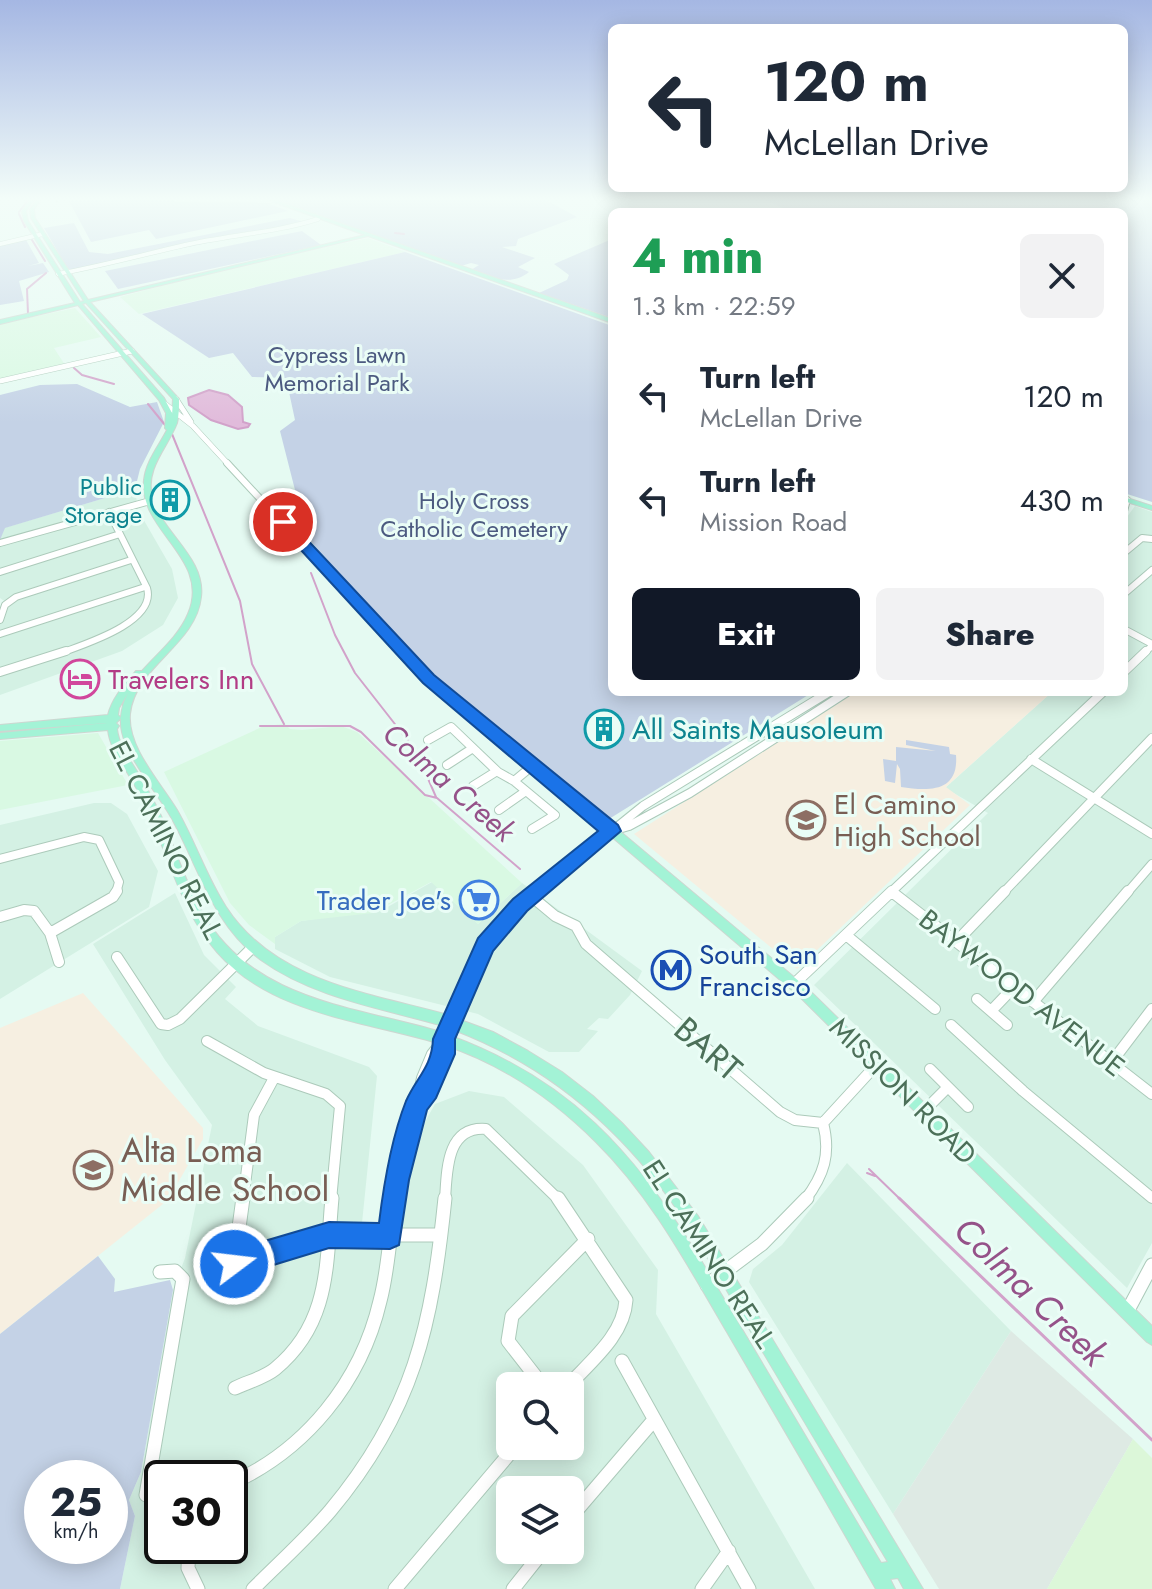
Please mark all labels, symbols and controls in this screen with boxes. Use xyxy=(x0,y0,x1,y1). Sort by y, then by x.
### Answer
text: 120 m xyxy=(764,41,929,122)
icon: left xyxy=(632,56,736,160)
text: McLellan Drive xyxy=(764,116,989,168)
text: 4 min xyxy=(632,222,763,291)
button: close xyxy=(1020,234,1104,318)
text: 1.3 km · 22:59 xyxy=(632,287,796,325)
park label: Cypress Lawn Memorial Park xyxy=(264,337,410,400)
text: Turn left xyxy=(700,356,815,399)
icon: left xyxy=(632,374,676,418)
text: 120 m xyxy=(1023,375,1104,418)
text: McLellan Drive xyxy=(700,399,862,437)
text: Turn left xyxy=(700,460,815,503)
place label: Public Storage xyxy=(64,469,142,532)
icon: left xyxy=(632,478,676,522)
building icon: Public Storage xyxy=(149,479,191,521)
text: 430 m xyxy=(1020,479,1104,522)
park label: Holy Cross Catholic Cemetery xyxy=(380,483,568,546)
pin xyxy=(249,488,317,556)
icon: arrive xyxy=(261,500,305,544)
text: Mission Road xyxy=(700,503,847,541)
button: Exit xyxy=(632,588,860,680)
button: Share xyxy=(876,588,1104,680)
hotel icon: Travelers Inn xyxy=(59,658,101,700)
place label: Travelers Inn xyxy=(108,659,254,700)
building icon: All Saints Mausoleum xyxy=(583,708,625,750)
place label: All Saints Mausoleum xyxy=(632,709,884,750)
water label: Colma Creek xyxy=(373,712,526,853)
street label: EL CAMINO REAL xyxy=(98,734,234,947)
place label: El Camino High School xyxy=(834,784,981,857)
school or university icon: El Camino High School xyxy=(785,799,827,841)
supermarket icon: Trader Joe's xyxy=(458,879,500,921)
place label: Trader Joe's xyxy=(317,880,451,921)
street label: BAYWOOD AVENUE xyxy=(910,899,1134,1087)
place label: South San Francisco xyxy=(699,934,818,1007)
metro station icon: South San Francisco xyxy=(650,949,692,991)
street label: BART xyxy=(663,1006,753,1092)
street label: MISSION ROAD xyxy=(820,1008,986,1174)
place label: Alta Loma Middle School xyxy=(121,1126,329,1214)
school or university icon: Alta Loma Middle School xyxy=(72,1149,114,1191)
street label: EL CAMINO REAL xyxy=(633,1152,786,1357)
water label: Colma Creek xyxy=(943,1204,1121,1379)
position arrow xyxy=(192,1222,276,1306)
map controls xyxy=(496,1372,584,1564)
button: search xyxy=(496,1372,584,1460)
speed limit sign: 30 xyxy=(144,1460,248,1564)
text: 25 xyxy=(50,1473,102,1531)
button: layers xyxy=(496,1476,584,1564)
text: km/h xyxy=(53,1517,99,1546)

